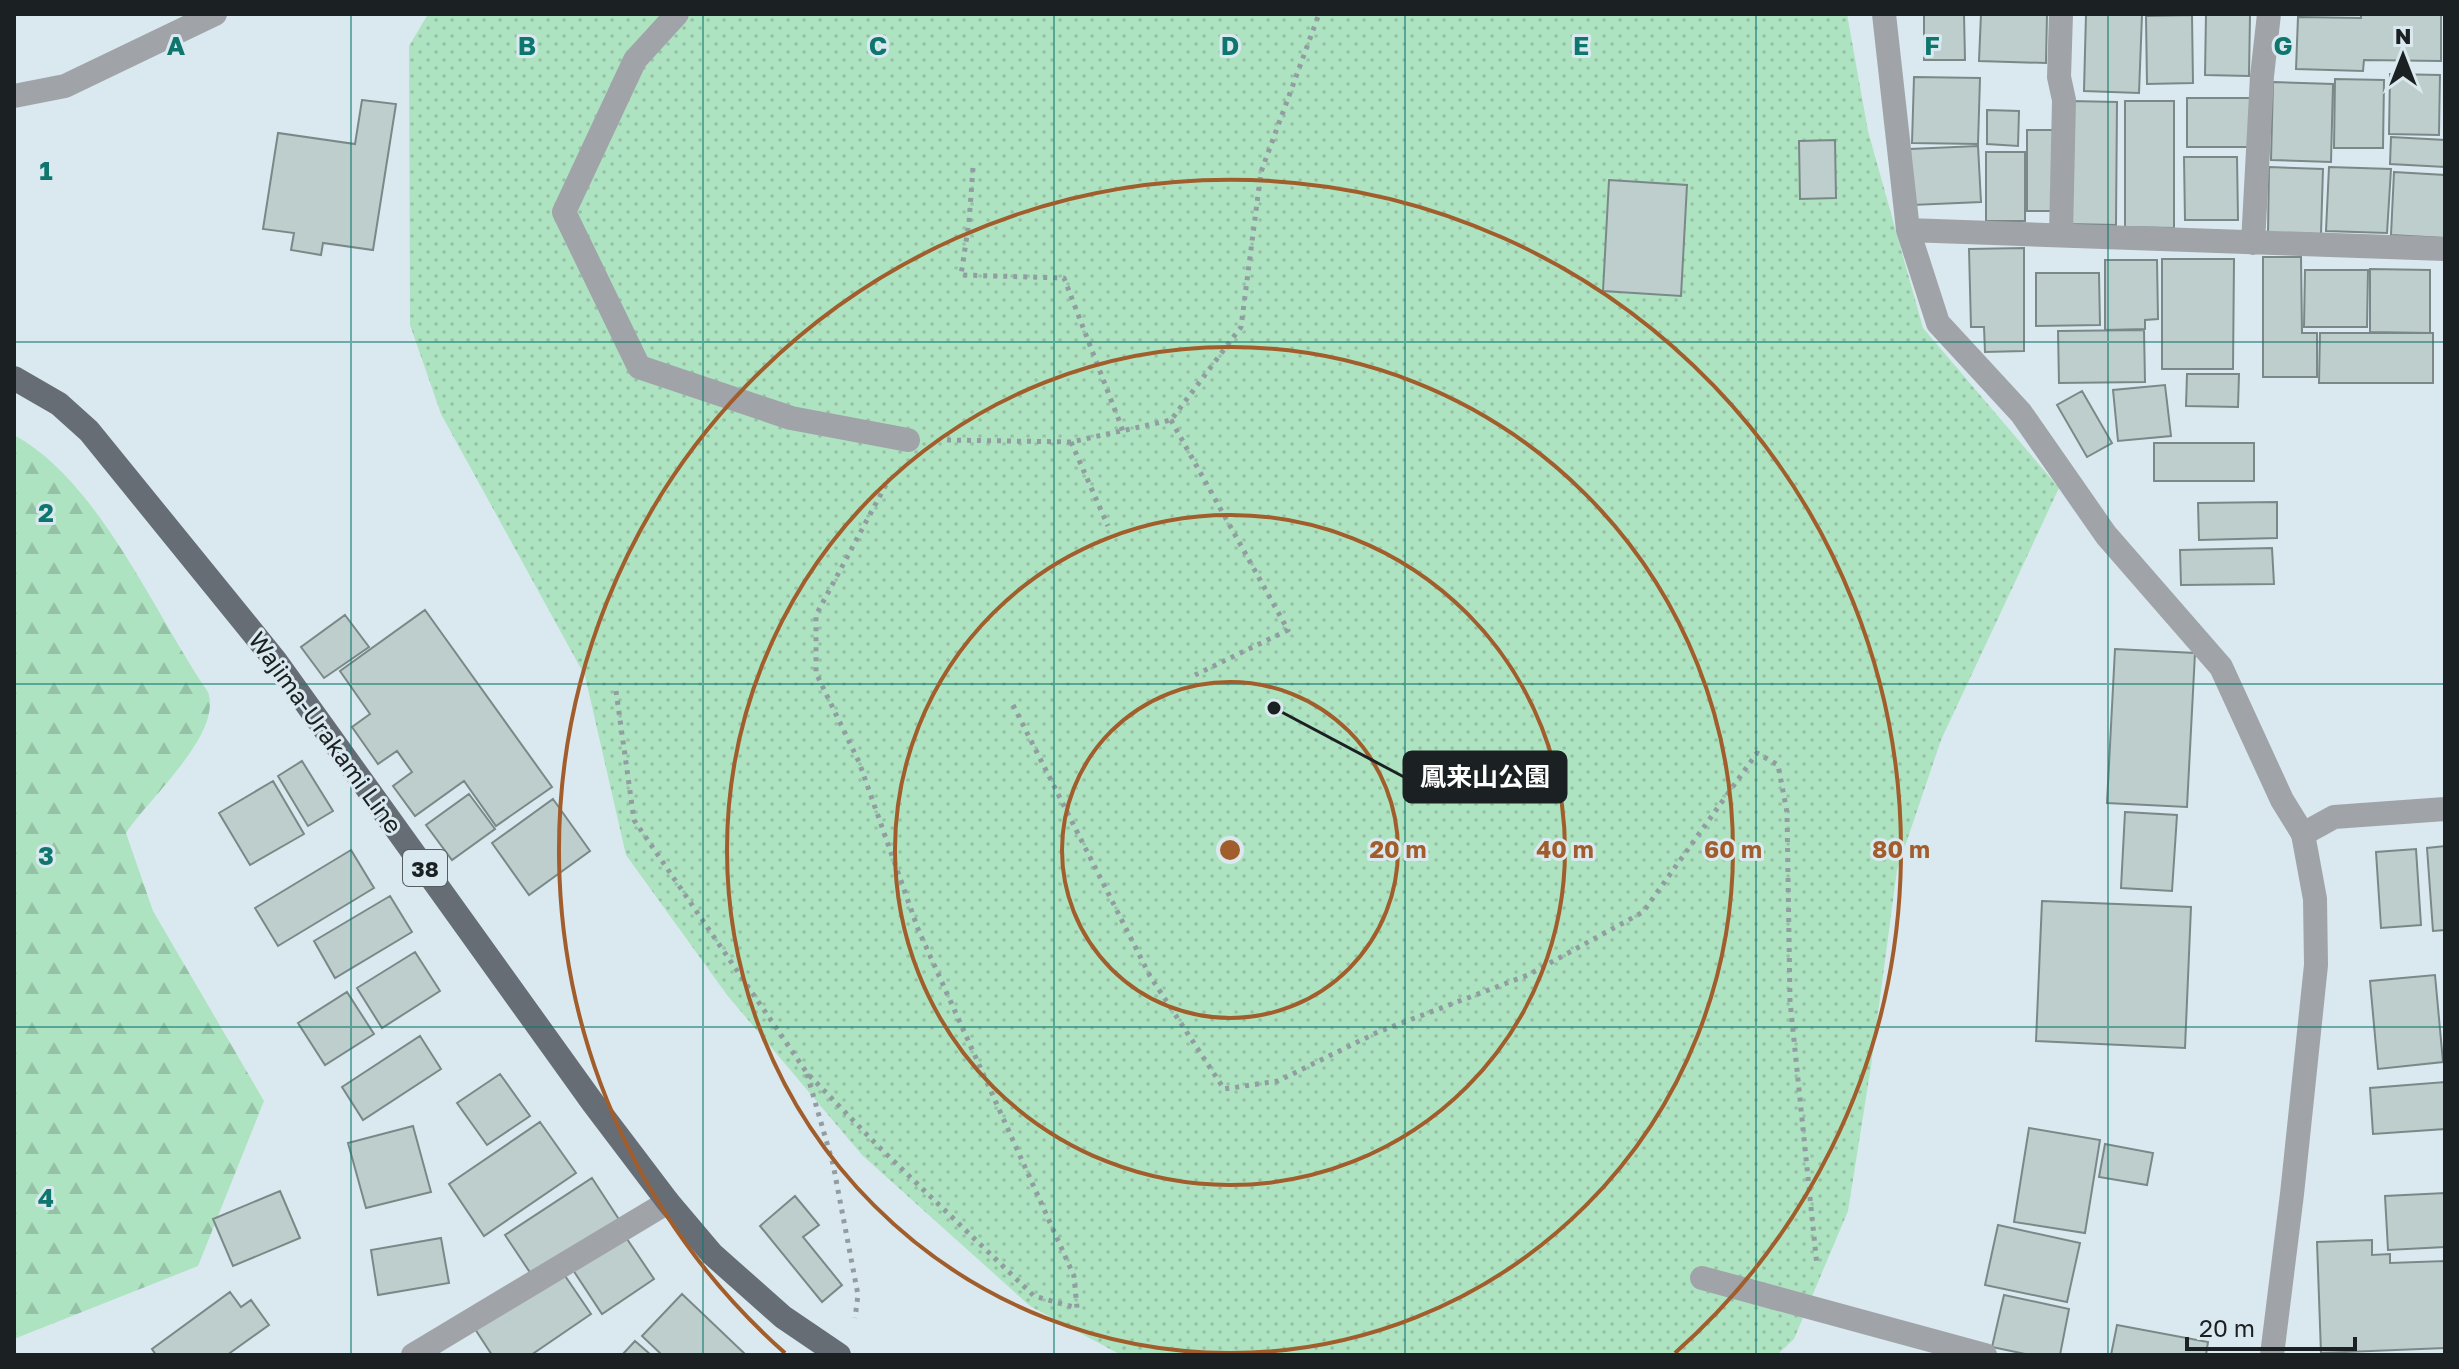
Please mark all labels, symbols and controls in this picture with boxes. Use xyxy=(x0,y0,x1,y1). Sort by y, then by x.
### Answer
north arrow xyxy=(2363,16,2443,96)
text: N xyxy=(2395,22,2411,49)
text: A xyxy=(167,30,186,61)
text: B xyxy=(518,30,536,61)
text: C xyxy=(869,30,887,61)
text: D xyxy=(1221,30,1239,61)
text: E xyxy=(1573,30,1589,61)
text: F xyxy=(1924,30,1940,61)
text: G xyxy=(2273,30,2293,61)
text: 1 xyxy=(39,155,53,186)
text: 2 xyxy=(38,497,54,528)
street label: Wajima-Urakami Line xyxy=(243,626,409,838)
callout: 鳳来山公園 xyxy=(1404,752,1566,802)
text: 鳳来山公園 xyxy=(1420,761,1550,792)
text: 20 m xyxy=(1369,834,1427,863)
text: 40 m xyxy=(1536,834,1594,863)
text: 60 m xyxy=(1704,834,1762,863)
text: 80 m xyxy=(1872,834,1930,863)
centre of rings xyxy=(1216,836,1244,864)
text: 3 xyxy=(38,840,54,871)
road number: 38 xyxy=(403,850,447,886)
text: 4 xyxy=(38,1182,54,1213)
scale bar xyxy=(2187,1301,2355,1351)
text: 20 m xyxy=(2199,1313,2255,1342)

